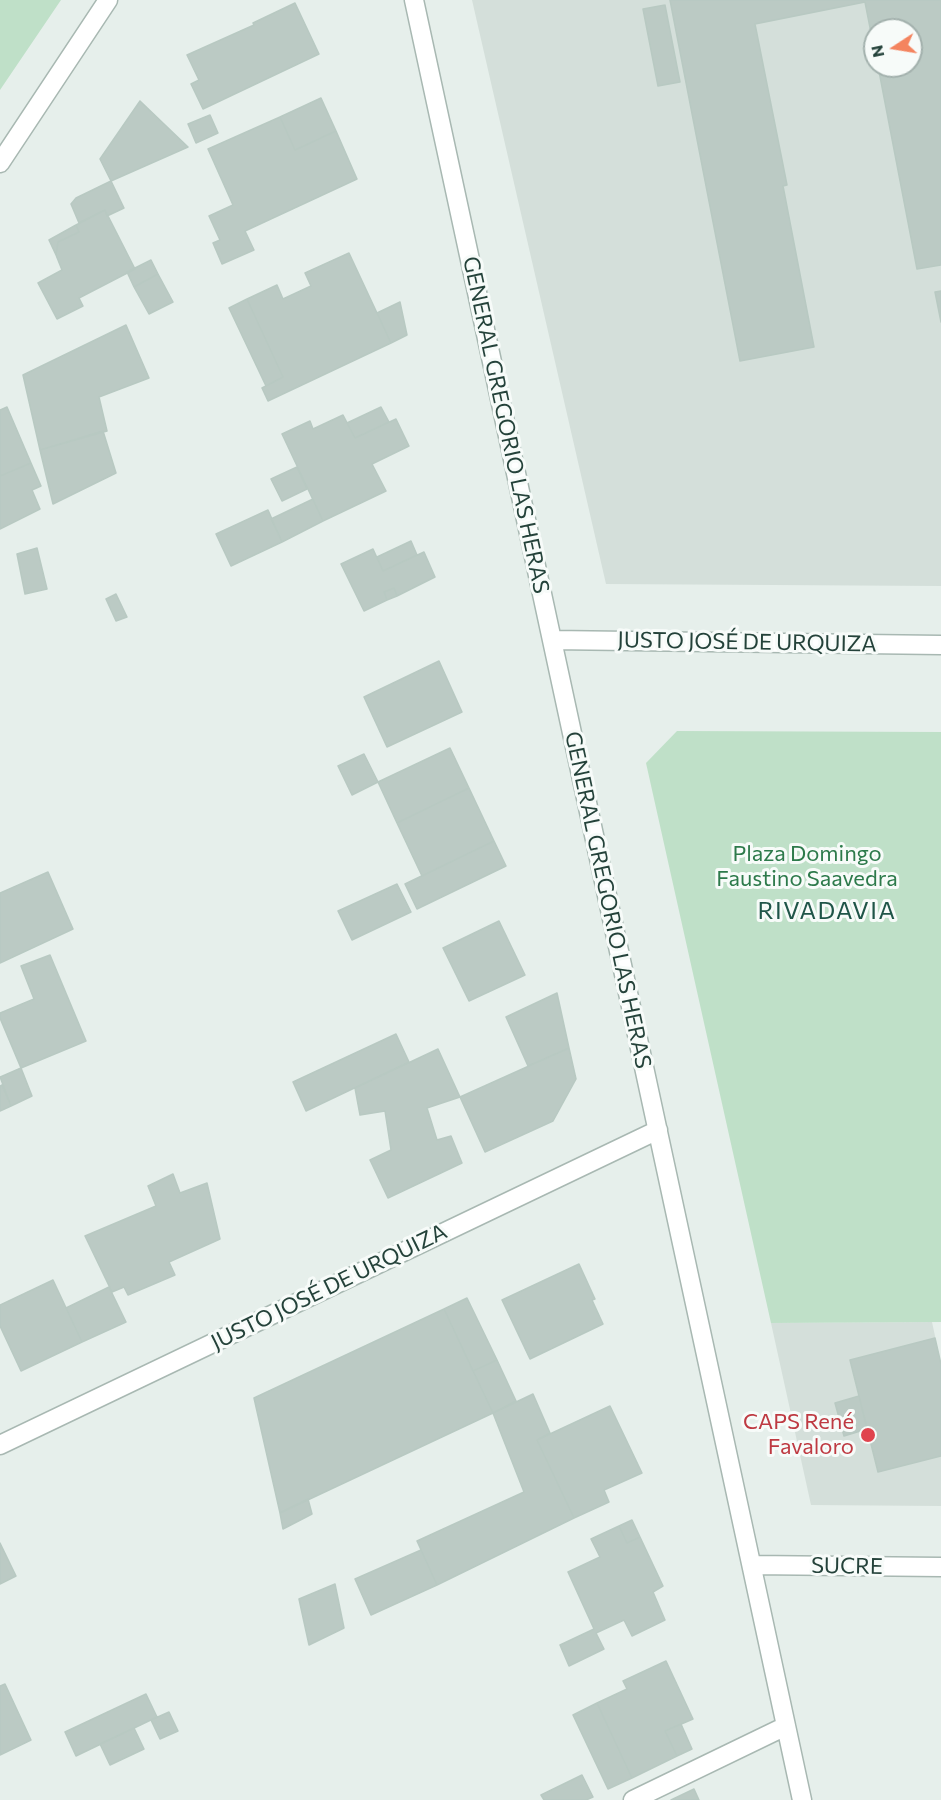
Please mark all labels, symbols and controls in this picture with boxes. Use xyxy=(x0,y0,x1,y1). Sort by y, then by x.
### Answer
north arrow xyxy=(863,18,923,78)
text: N xyxy=(866,44,887,59)
street label: GENERAL GREGORIO LAS HERAS xyxy=(457,254,555,596)
street label: JUSTO JOSÉ DE URQUIZA xyxy=(617,627,877,657)
street label: GENERAL GREGORIO LAS HERAS xyxy=(559,729,657,1071)
park label: Plaza Domingo Faustino Saavedra xyxy=(716,841,898,892)
district label: RIVADAVIA xyxy=(757,897,897,925)
street label: JUSTO JOSÉ DE URQUIZA xyxy=(207,1218,451,1356)
place label: CAPS René Favaloro xyxy=(743,1409,854,1460)
marker: CAPS René Favaloro xyxy=(859,1426,877,1444)
street label: SUCRE xyxy=(811,1552,883,1580)

